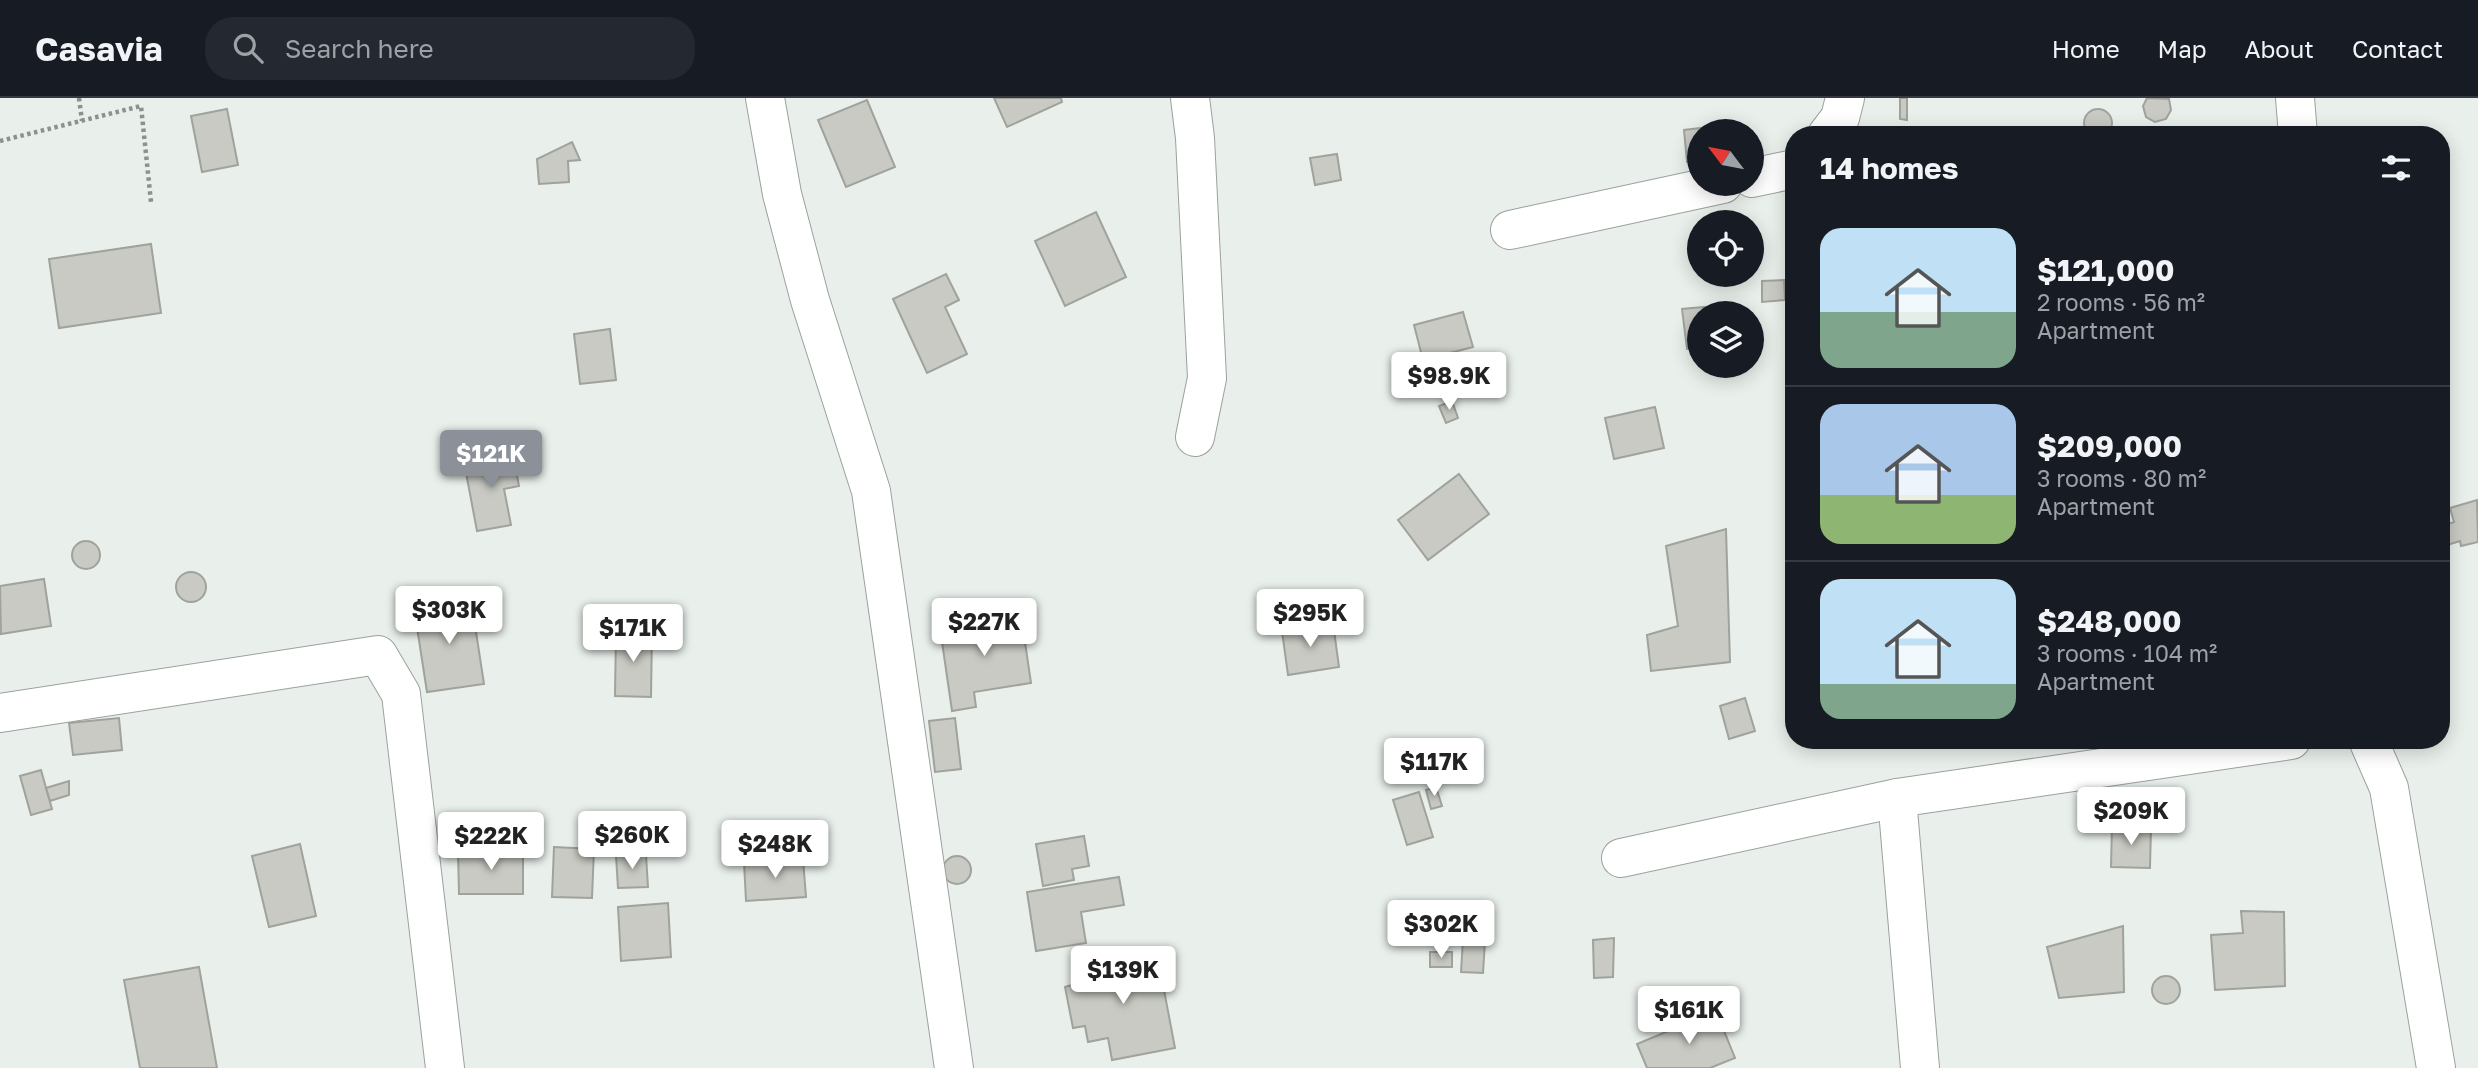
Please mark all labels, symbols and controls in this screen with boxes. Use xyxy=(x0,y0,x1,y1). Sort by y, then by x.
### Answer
search box xyxy=(205,17,695,80)
text: Casavia xyxy=(35,29,163,68)
icon: search xyxy=(229,29,267,67)
text: Search here xyxy=(285,33,434,64)
text: Home xyxy=(2052,34,2120,63)
text: Map xyxy=(2158,34,2207,63)
text: About xyxy=(2245,34,2314,63)
text: Contact xyxy=(2352,34,2443,63)
north arrow xyxy=(1687,119,1764,196)
map controls xyxy=(1687,119,1764,378)
icon: filters xyxy=(2377,149,2415,187)
text: 14 homes xyxy=(1820,150,1959,186)
button: locate xyxy=(1687,210,1764,287)
text: $121,000 xyxy=(2037,252,2174,288)
icon: home xyxy=(1876,256,1960,340)
text: 2 rooms · 56 m² xyxy=(2037,288,2205,316)
button: layers xyxy=(1687,301,1764,378)
text: Apartment xyxy=(2037,316,2155,344)
pin: $98.9K xyxy=(1392,352,1506,412)
text: $98.9K xyxy=(1407,361,1491,389)
text: $209,000 xyxy=(2037,428,2182,464)
pin: $121K xyxy=(442,430,540,490)
icon: home xyxy=(1876,432,1960,516)
text: $121K xyxy=(456,439,526,467)
text: 3 rooms · 80 m² xyxy=(2037,464,2206,492)
text: Apartment xyxy=(2037,492,2155,520)
pin: $303K xyxy=(400,587,498,646)
pin: $295K xyxy=(1261,589,1359,649)
text: $303K xyxy=(411,595,487,623)
pin: $227K xyxy=(935,598,1033,658)
text: $295K xyxy=(1273,598,1347,626)
text: $248,000 xyxy=(2037,603,2181,639)
pin: $171K xyxy=(584,604,682,664)
text: $227K xyxy=(948,607,1020,635)
icon: home xyxy=(1876,607,1960,691)
text: $171K xyxy=(599,613,667,641)
text: 3 rooms · 104 m² xyxy=(2037,639,2217,667)
text: Apartment xyxy=(2037,667,2155,695)
pin: $117K xyxy=(1385,738,1483,798)
text: $117K xyxy=(1400,747,1468,775)
pin: $209K xyxy=(2082,788,2180,847)
text: $209K xyxy=(2093,796,2169,824)
pin: $222K xyxy=(442,812,540,872)
pin: $260K xyxy=(583,812,681,871)
text: $260K xyxy=(594,820,670,848)
pin: $248K xyxy=(726,820,824,880)
text: $222K xyxy=(454,821,528,849)
text: $248K xyxy=(737,829,813,857)
pin: $302K xyxy=(1392,900,1490,960)
text: $302K xyxy=(1403,909,1479,937)
pin: $139K xyxy=(1074,946,1172,1006)
text: $139K xyxy=(1087,955,1159,983)
pin: $161K xyxy=(1640,986,1738,1046)
text: $161K xyxy=(1654,995,1724,1023)

